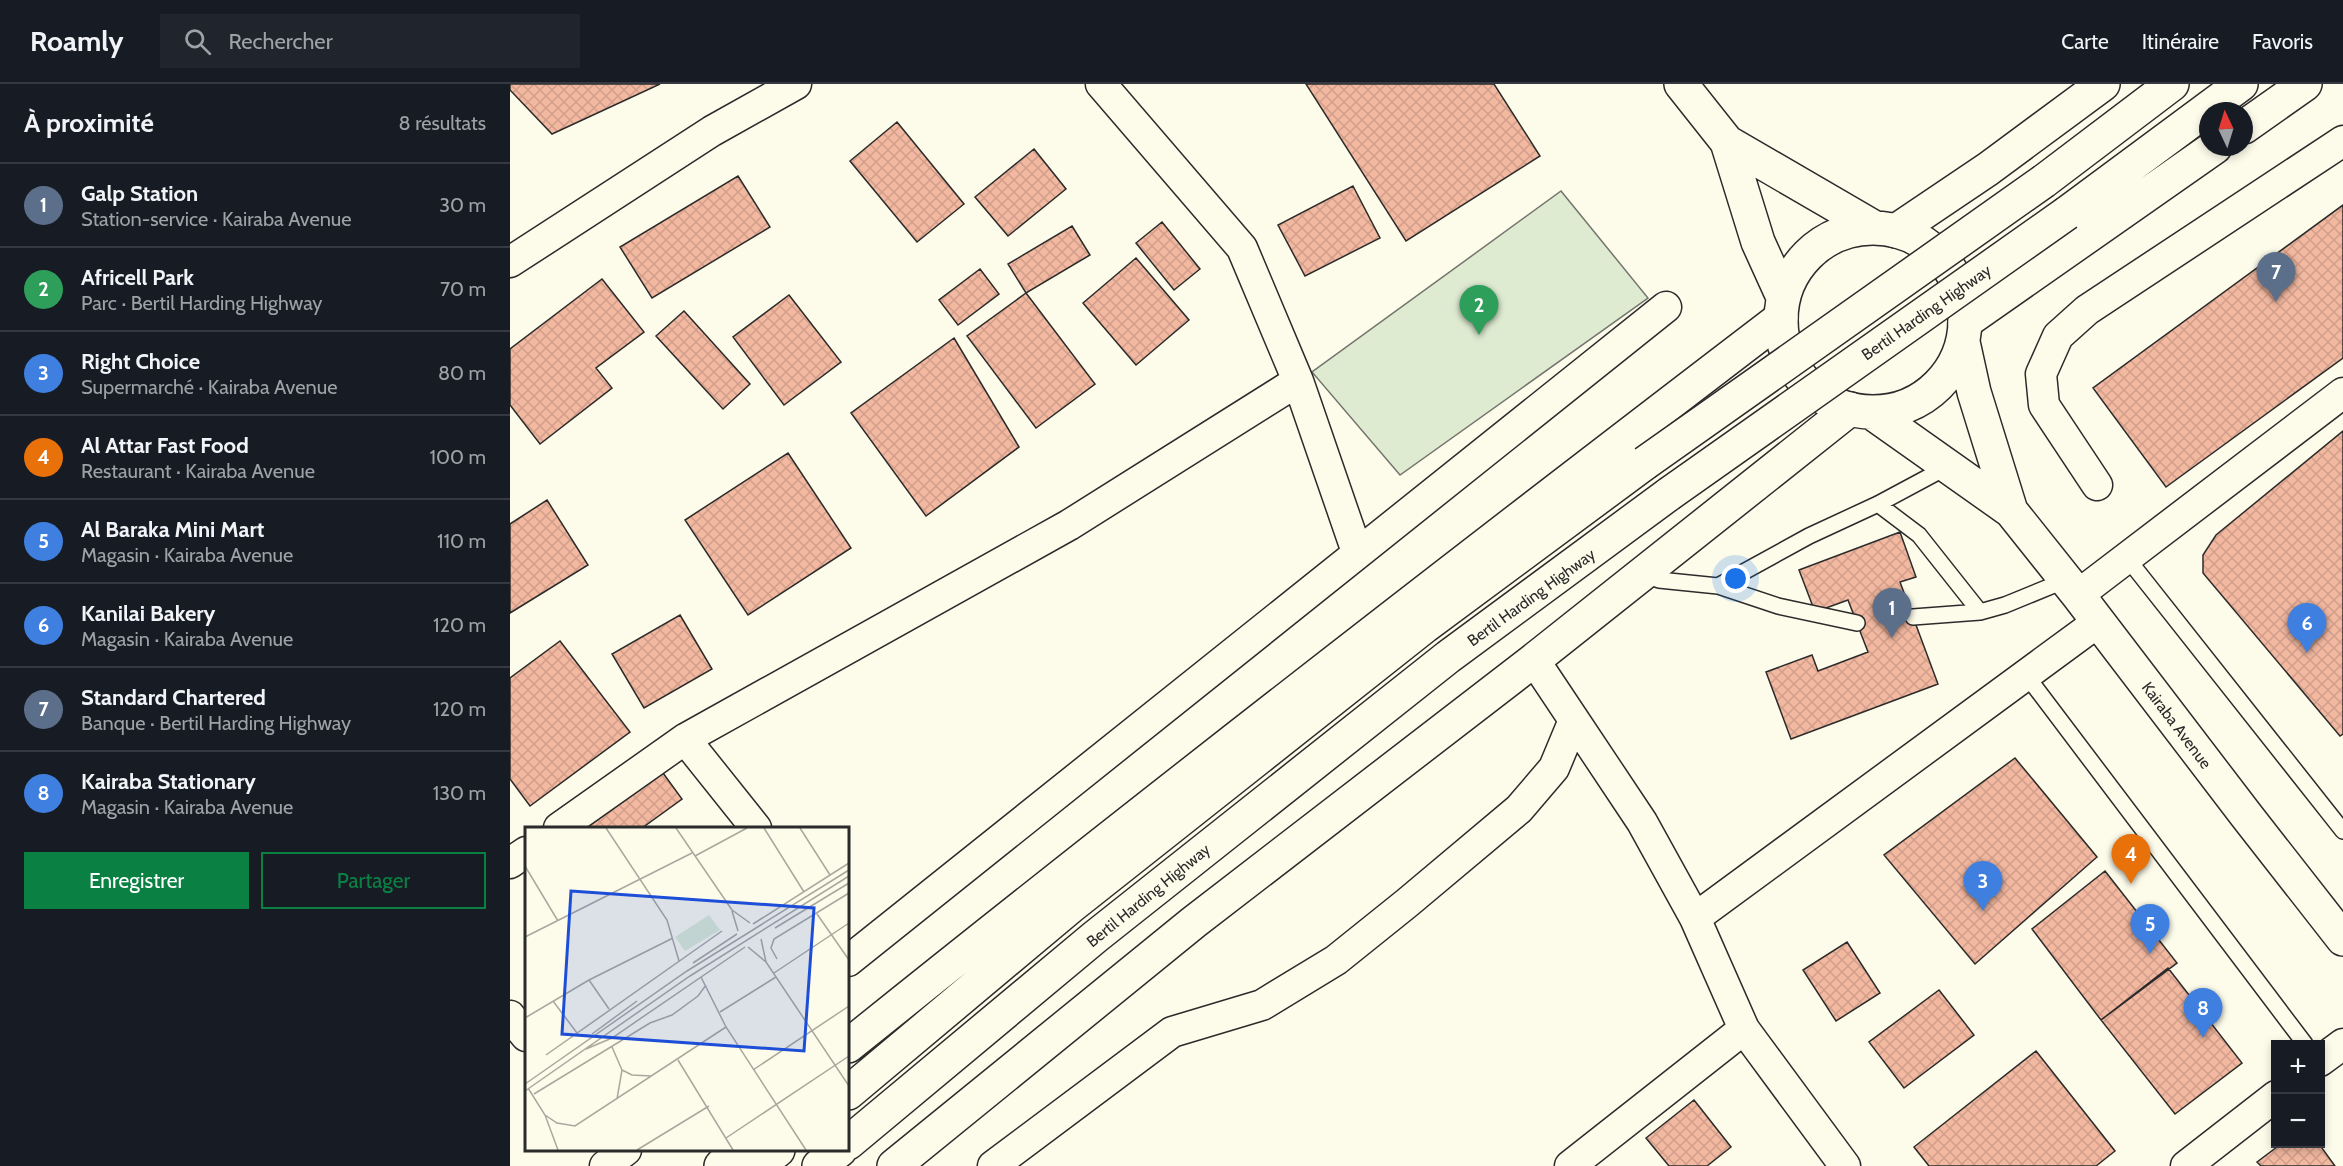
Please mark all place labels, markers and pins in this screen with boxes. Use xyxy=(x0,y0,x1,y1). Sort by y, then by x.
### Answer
pin: 7 xyxy=(2256,252,2296,302)
pin: 2 xyxy=(1460,286,1498,335)
pin: 1 xyxy=(1872,588,1912,638)
pin: 6 xyxy=(2288,604,2326,653)
pin: 4 xyxy=(2112,834,2150,884)
pin: 3 xyxy=(1964,862,2002,911)
pin: 5 xyxy=(2130,904,2170,954)
pin: 8 xyxy=(2184,988,2222,1038)

